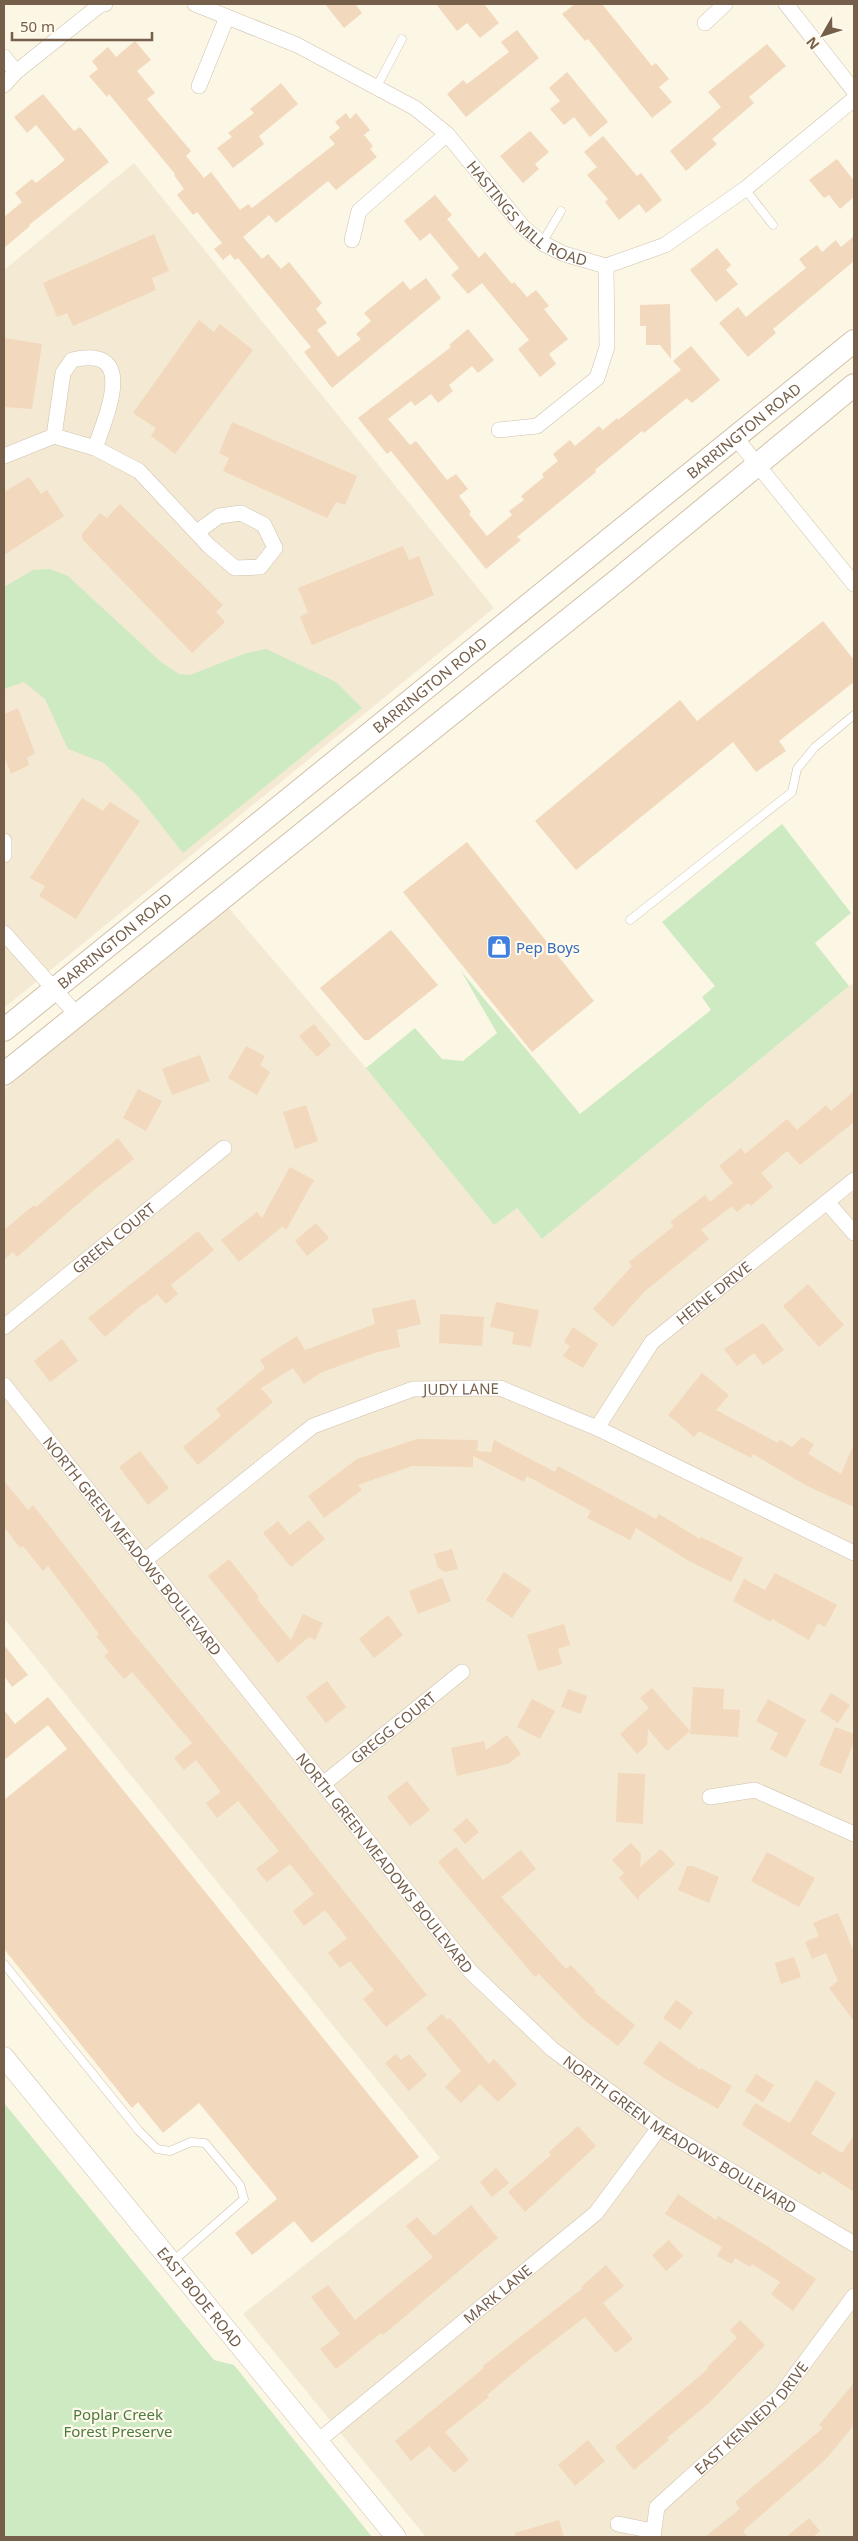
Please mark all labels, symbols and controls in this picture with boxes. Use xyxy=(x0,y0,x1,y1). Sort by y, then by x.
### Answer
scale bar xyxy=(12,10,152,42)
north arrow xyxy=(798,10,848,60)
text: 50 m xyxy=(20,16,55,36)
text: N xyxy=(802,33,823,54)
street label: HASTINGS MILL ROAD xyxy=(463,156,590,270)
street label: BARRINGTON ROAD xyxy=(682,378,805,483)
street label: BARRINGTON ROAD xyxy=(368,632,491,737)
street label: BARRINGTON ROAD xyxy=(53,888,176,993)
shop icon: Pep Boys xyxy=(486,934,512,960)
place label: Pep Boys xyxy=(516,937,580,957)
street label: GREEN COURT xyxy=(68,1198,160,1278)
street label: HEINE DRIVE xyxy=(672,1256,755,1329)
street label: JUDY LANE xyxy=(421,1378,499,1399)
street label: NORTH GREEN MEADOWS BOULEVARD xyxy=(39,1432,226,1660)
street label: GREGG COURT xyxy=(346,1687,440,1768)
street label: NORTH GREEN MEADOWS BOULEVARD xyxy=(292,1748,478,1977)
street label: NORTH GREEN MEADOWS BOULEVARD xyxy=(559,2051,801,2218)
street label: EAST BODE ROAD xyxy=(153,2243,247,2352)
street label: MARK LANE xyxy=(459,2260,536,2328)
street label: EAST KENNEDY DRIVE xyxy=(690,2357,812,2479)
park label: Poplar Creek Forest Preserve xyxy=(63,2404,173,2441)

